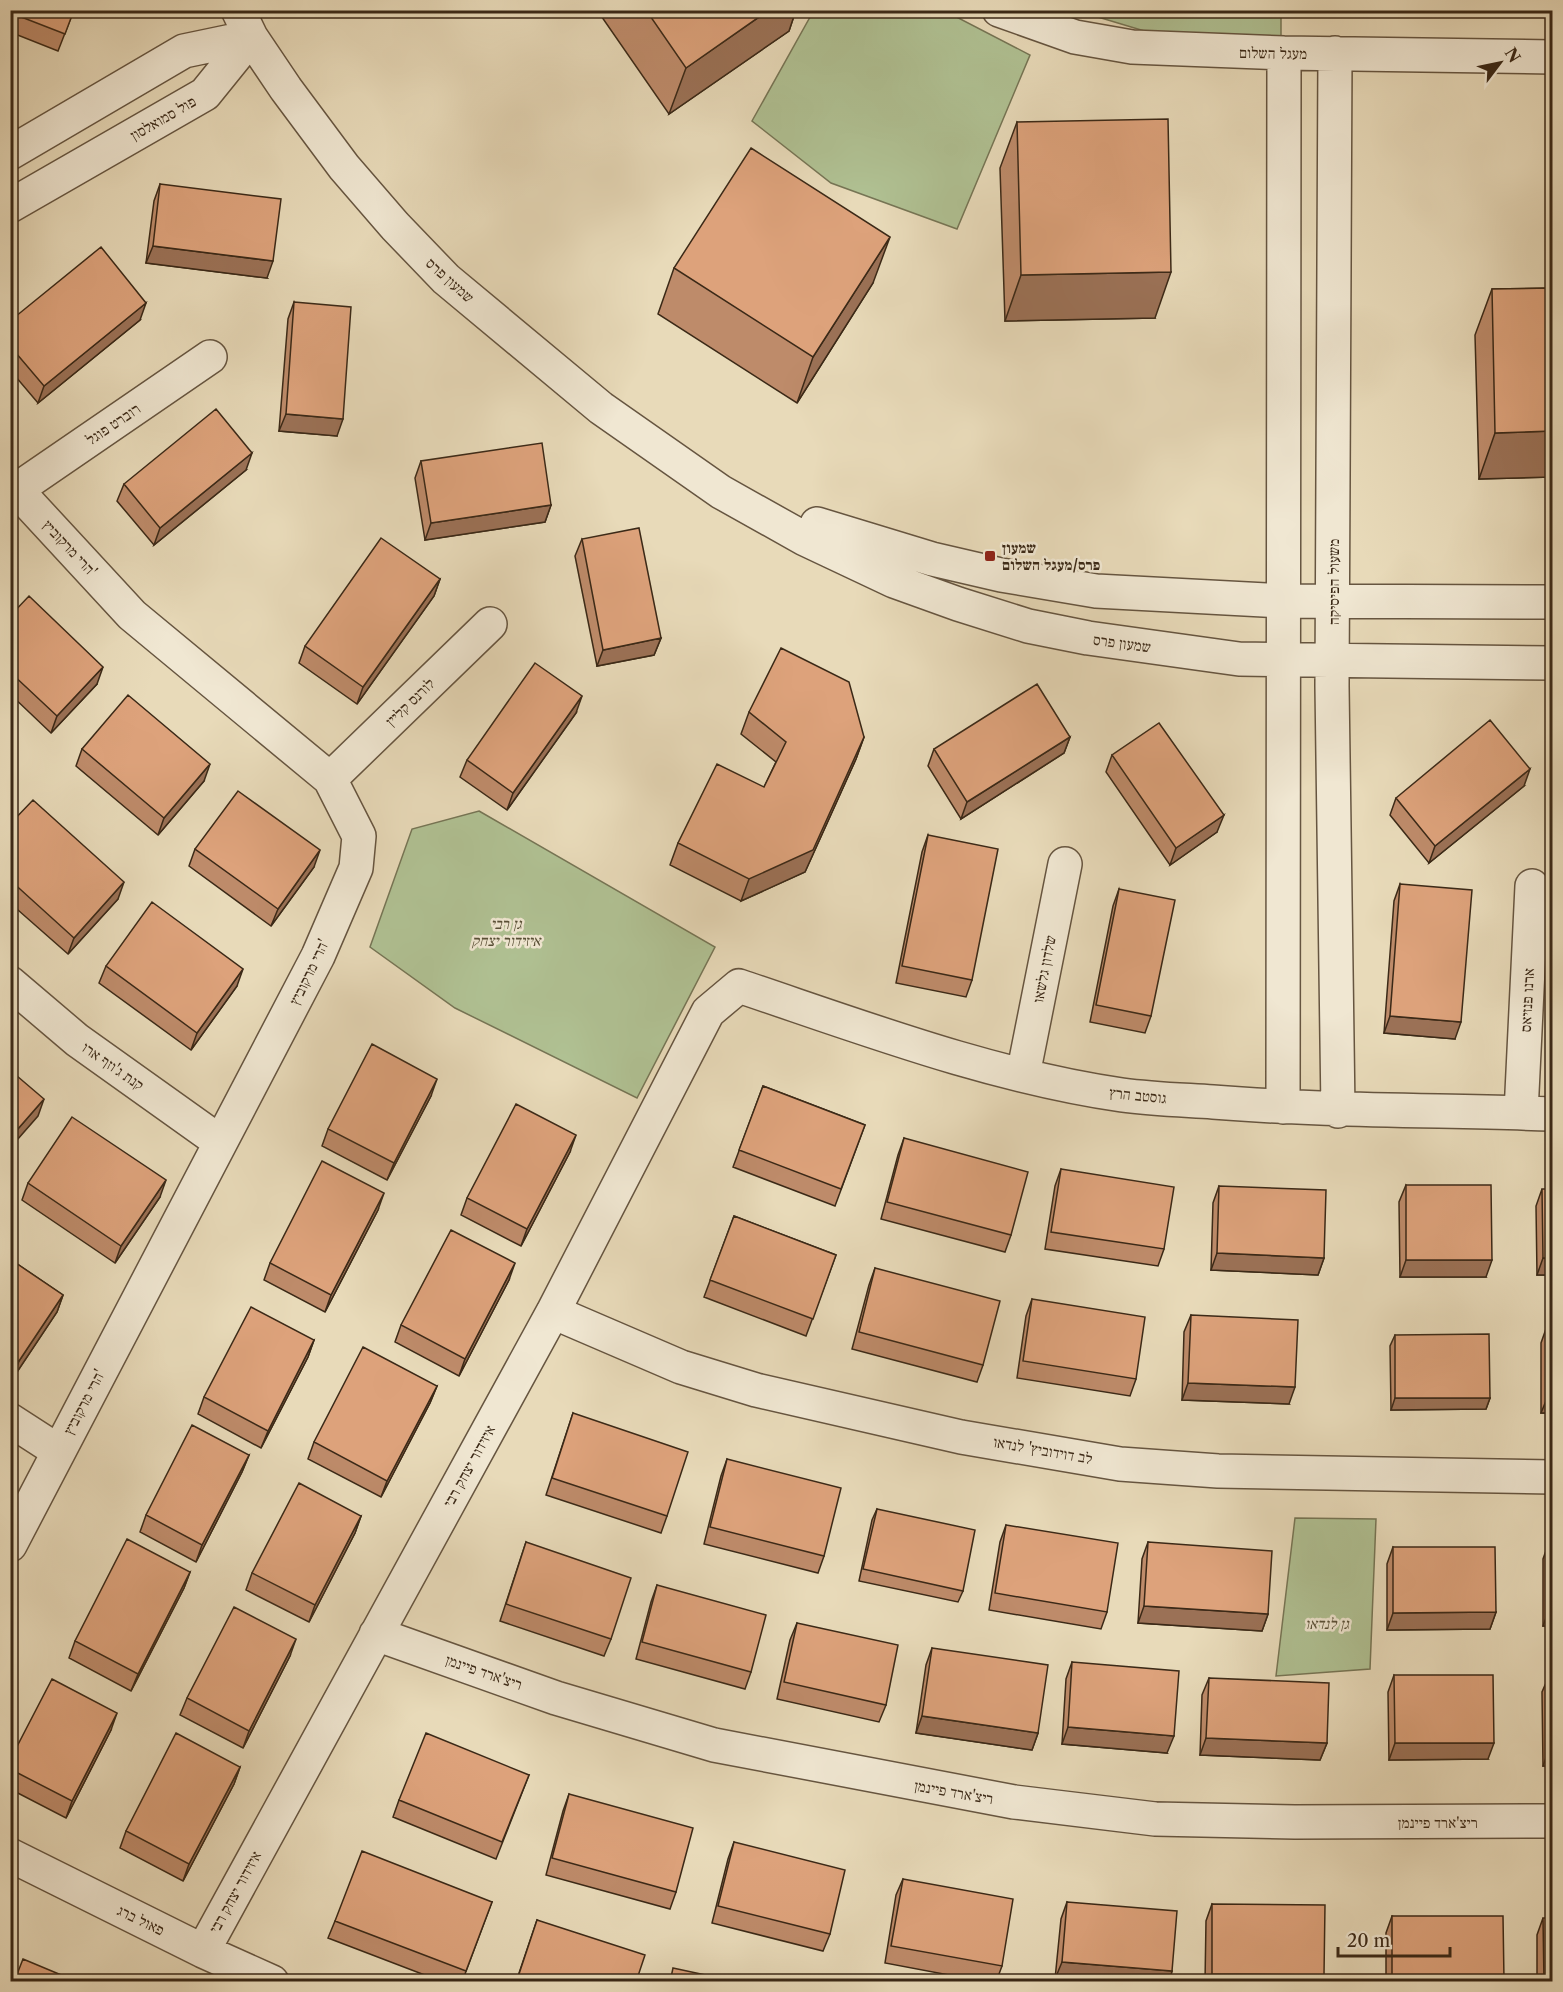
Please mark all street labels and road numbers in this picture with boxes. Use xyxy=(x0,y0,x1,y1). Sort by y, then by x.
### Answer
street label: מעגל השלום xyxy=(1239,43,1307,63)
street label: פול סמואלסון xyxy=(127,92,199,144)
street label: שמעון פרס xyxy=(422,253,478,307)
street label: רוברט פוגל xyxy=(82,399,144,449)
street label: הרי מרקוביץ' xyxy=(39,516,101,580)
street label: משעול הפיסיקה xyxy=(1324,539,1343,625)
street label: שמעון פרס xyxy=(1092,630,1152,656)
street label: לורנס קליין xyxy=(381,674,439,730)
street label: שלדון גלשאו xyxy=(1028,934,1060,1004)
street label: הרי מרקוביץ' xyxy=(285,936,333,1008)
street label: ארנו פנזיאס xyxy=(1516,967,1538,1033)
street label: קנת ג'וזף ארו xyxy=(78,1038,148,1094)
street label: גוסטב הרץ xyxy=(1108,1083,1168,1107)
street label: הרי מרקוביץ' xyxy=(59,1366,109,1438)
street label: איזידור יצחק רבי xyxy=(439,1421,499,1511)
street label: לב דוידוביץ' לנדאו xyxy=(992,1432,1094,1468)
street label: ריצ'ארד פיינמן xyxy=(443,1650,525,1694)
street label: ריצ'ארד פיינמן xyxy=(913,1776,995,1808)
street label: ריצ'ארד פיינמן xyxy=(1398,1813,1478,1832)
street label: איזידור יצחק רבי xyxy=(205,1847,265,1937)
street label: פאול ברג xyxy=(114,1900,168,1940)

